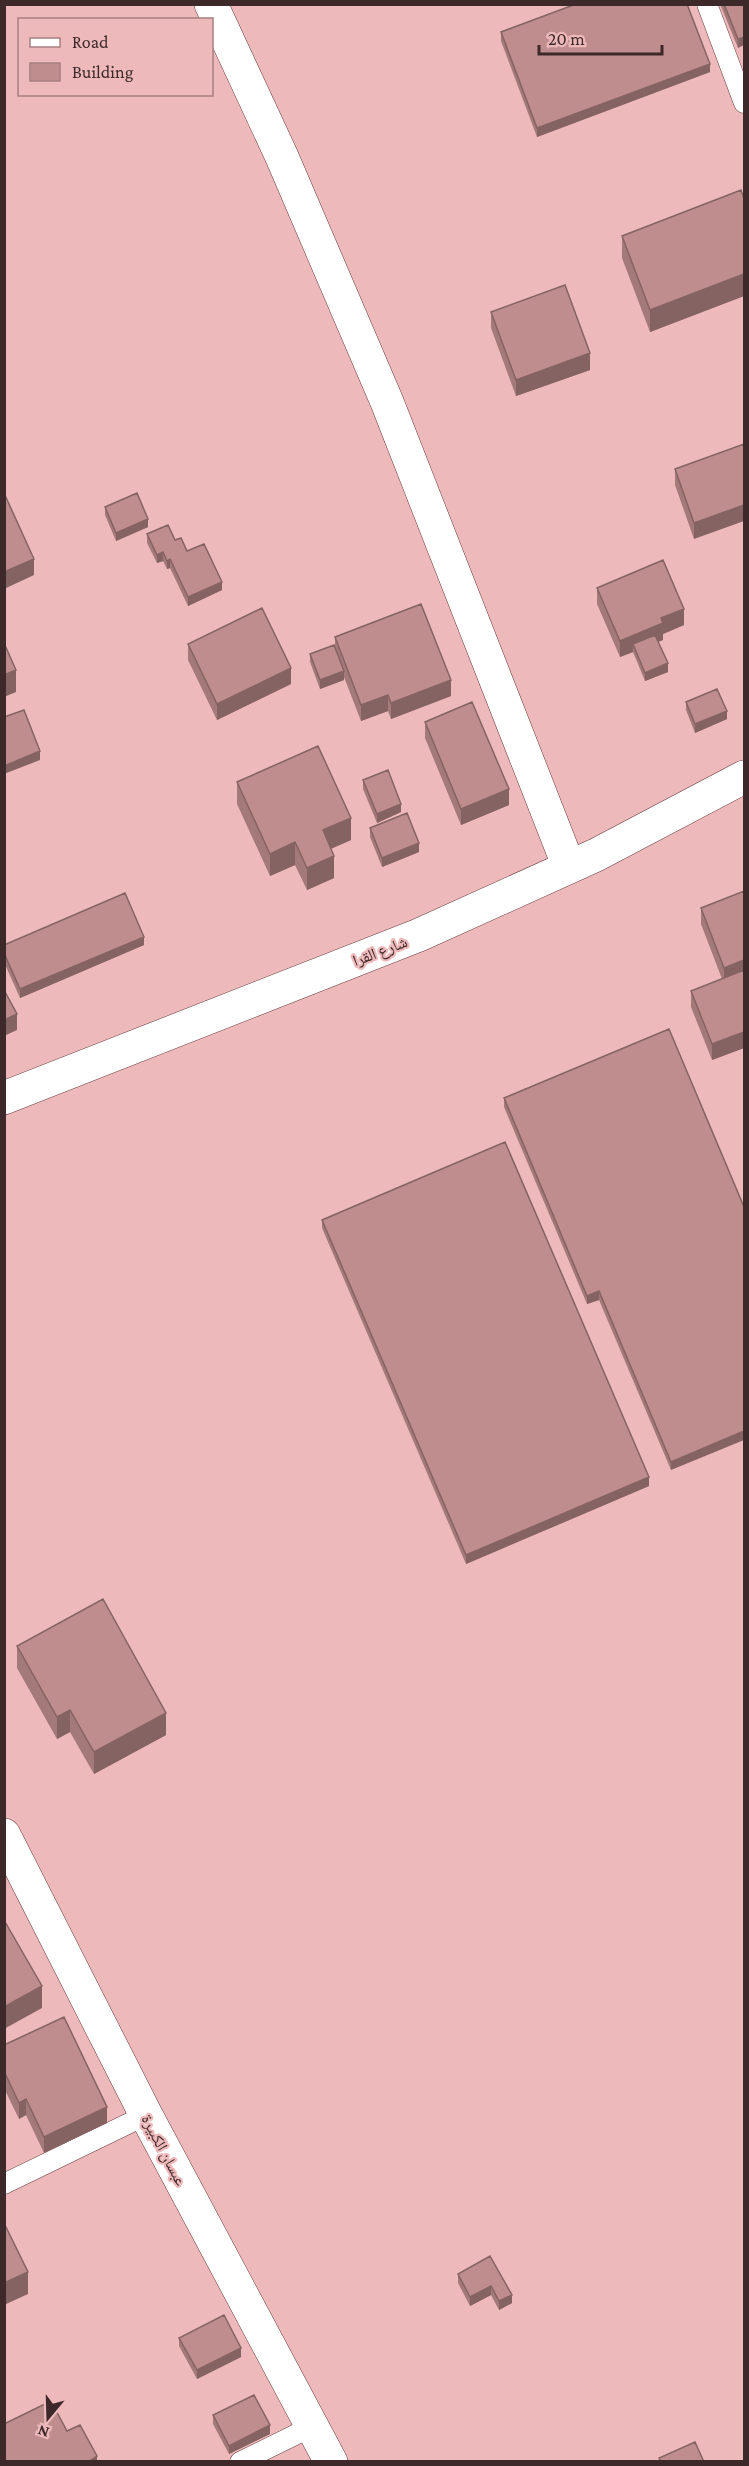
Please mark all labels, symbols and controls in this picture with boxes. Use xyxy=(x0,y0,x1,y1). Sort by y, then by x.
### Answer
legend xyxy=(18,18,213,96)
scale bar xyxy=(539,18,662,56)
text: 20 m xyxy=(548,29,585,49)
text: Road xyxy=(72,32,109,52)
text: Building xyxy=(72,62,134,82)
street label: شارع القرا xyxy=(350,933,410,971)
street label: عبسان الكبيرة xyxy=(136,2112,190,2189)
north arrow xyxy=(18,2388,78,2448)
text: N xyxy=(35,2422,51,2442)

